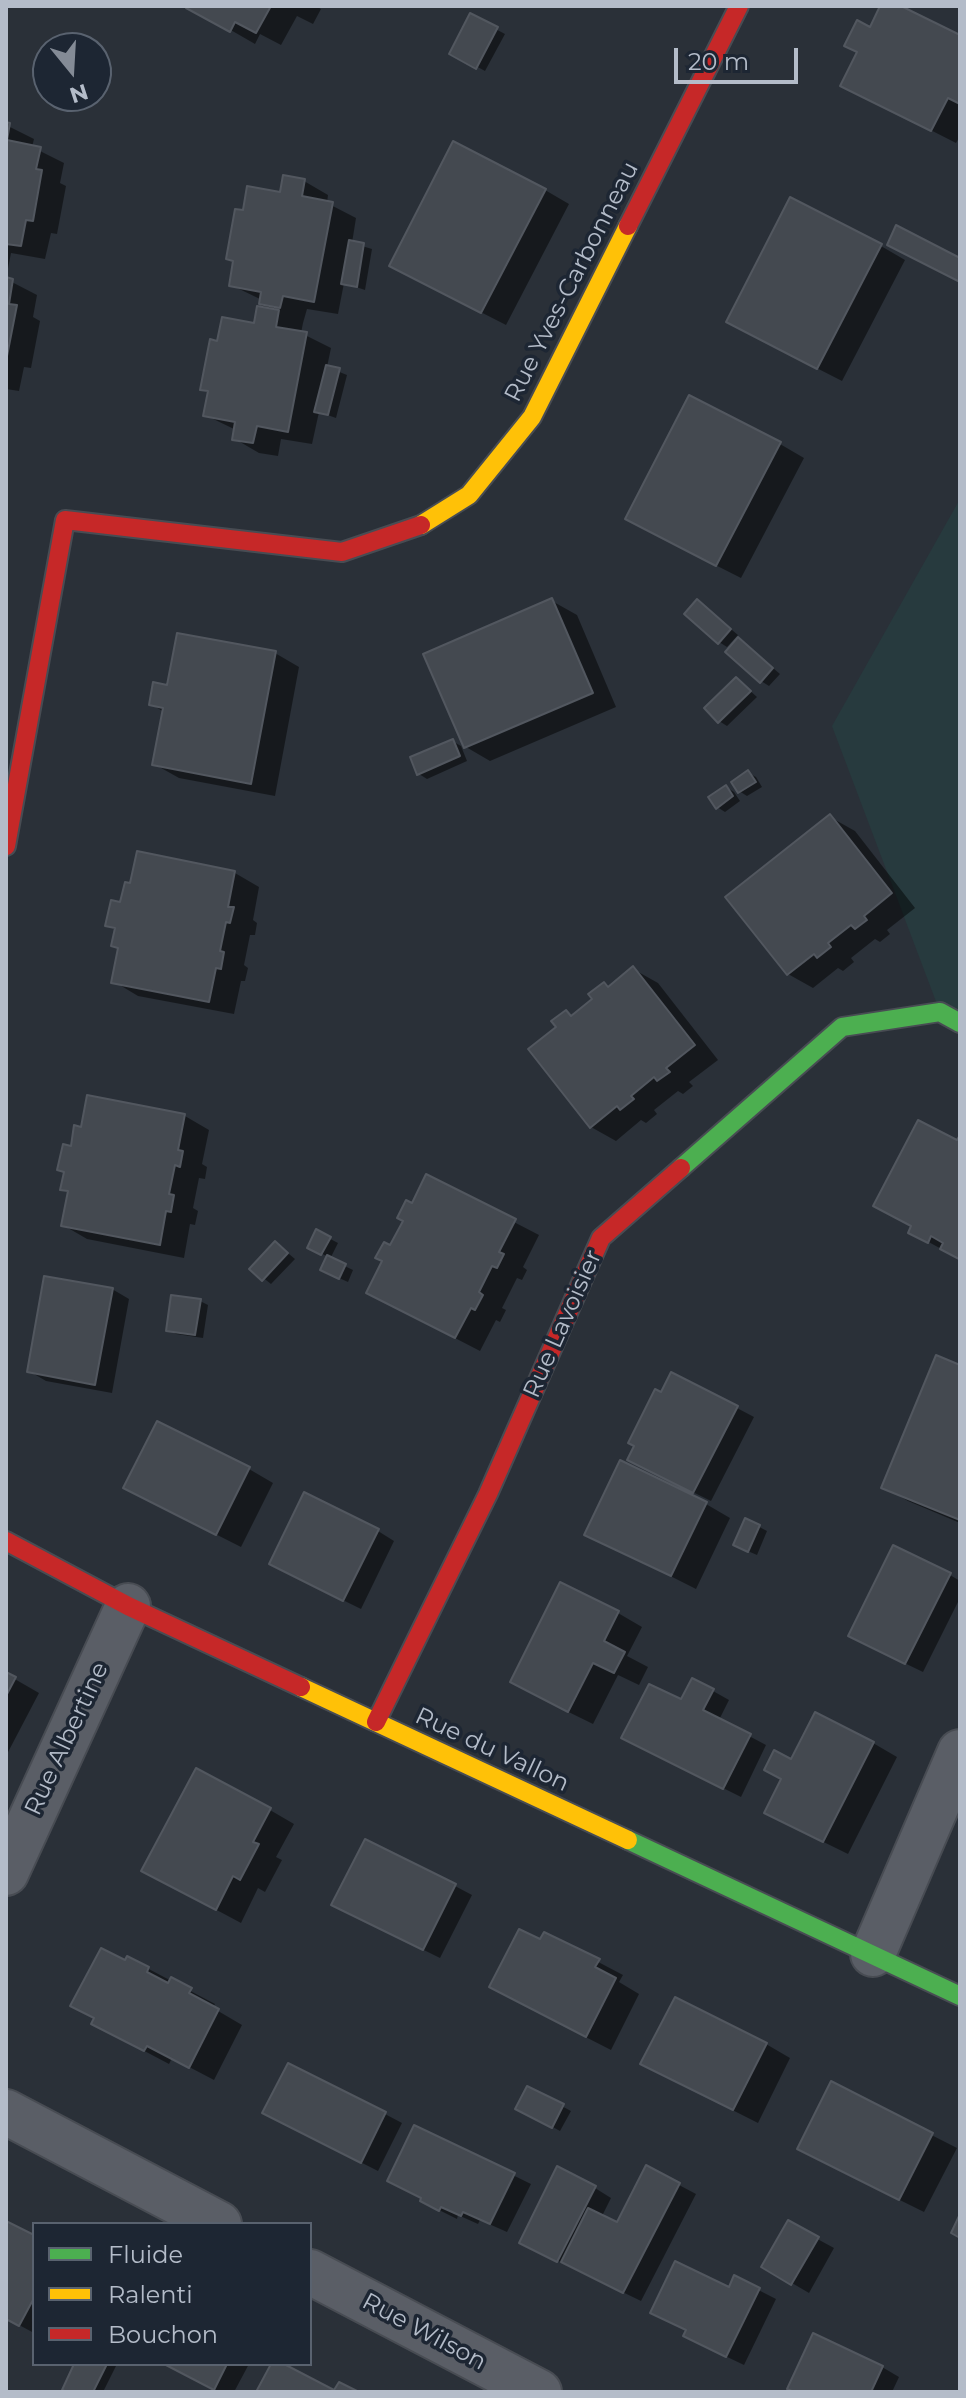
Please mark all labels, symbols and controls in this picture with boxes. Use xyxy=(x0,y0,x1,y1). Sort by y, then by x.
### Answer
north arrow xyxy=(32,32,112,112)
scale bar xyxy=(678,32,802,82)
text: 20 m xyxy=(688,47,749,76)
text: N xyxy=(66,78,92,109)
street label: Rue Yves-Carbonneau xyxy=(499,157,645,407)
street label: Rue Lavoisier xyxy=(518,1246,608,1402)
street label: Rue Albertine xyxy=(19,1658,115,1820)
street label: Rue du Vallon xyxy=(410,1702,574,1798)
legend xyxy=(32,2222,312,2366)
text: Fluide xyxy=(108,2240,183,2269)
text: Ralenti xyxy=(108,2280,193,2309)
street label: Rue Wilson xyxy=(357,2287,491,2377)
text: Bouchon xyxy=(108,2320,218,2349)

